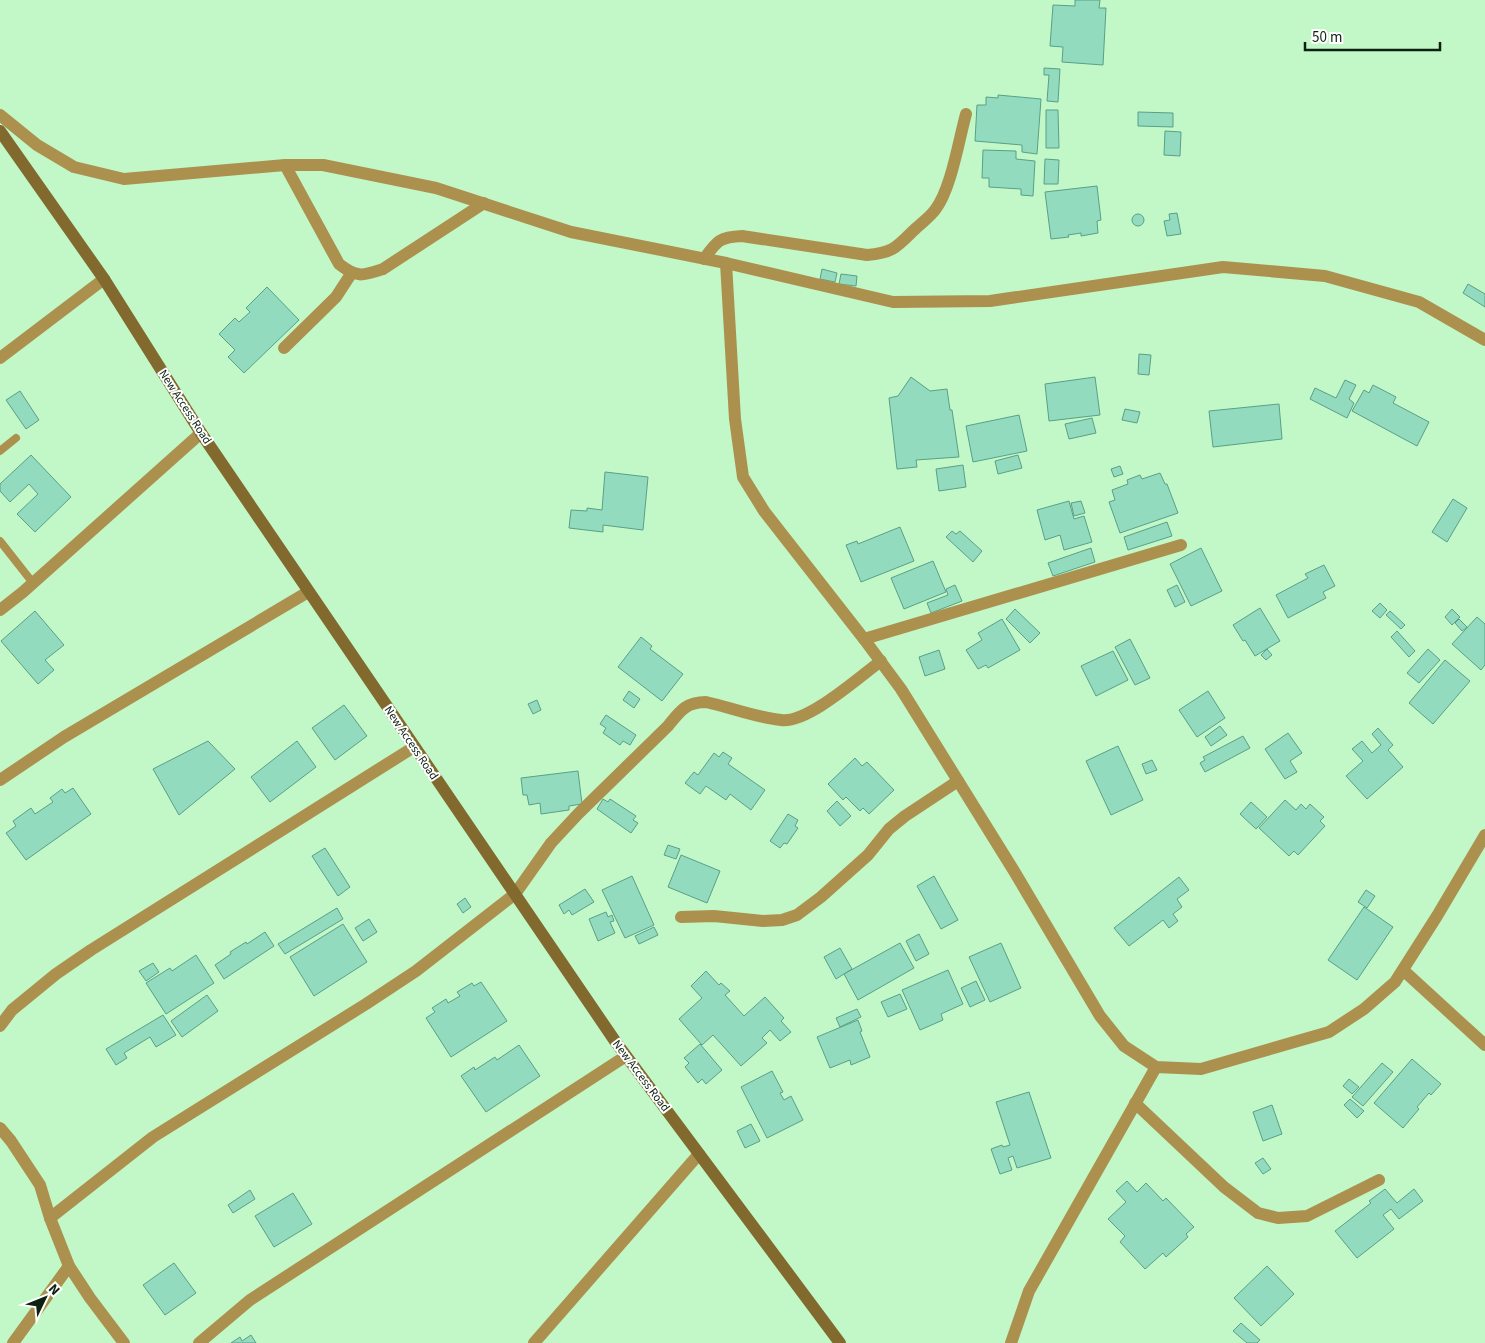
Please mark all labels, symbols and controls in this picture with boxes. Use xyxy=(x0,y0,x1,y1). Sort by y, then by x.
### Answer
scale bar xyxy=(1305,20,1440,52)
text: 50 m xyxy=(1312,27,1342,48)
street label: New Access Road xyxy=(154,366,216,448)
street label: New Access Road xyxy=(380,703,442,783)
street label: New Access Road xyxy=(608,1037,674,1115)
north arrow xyxy=(20,1273,70,1323)
text: N xyxy=(43,1280,64,1300)

